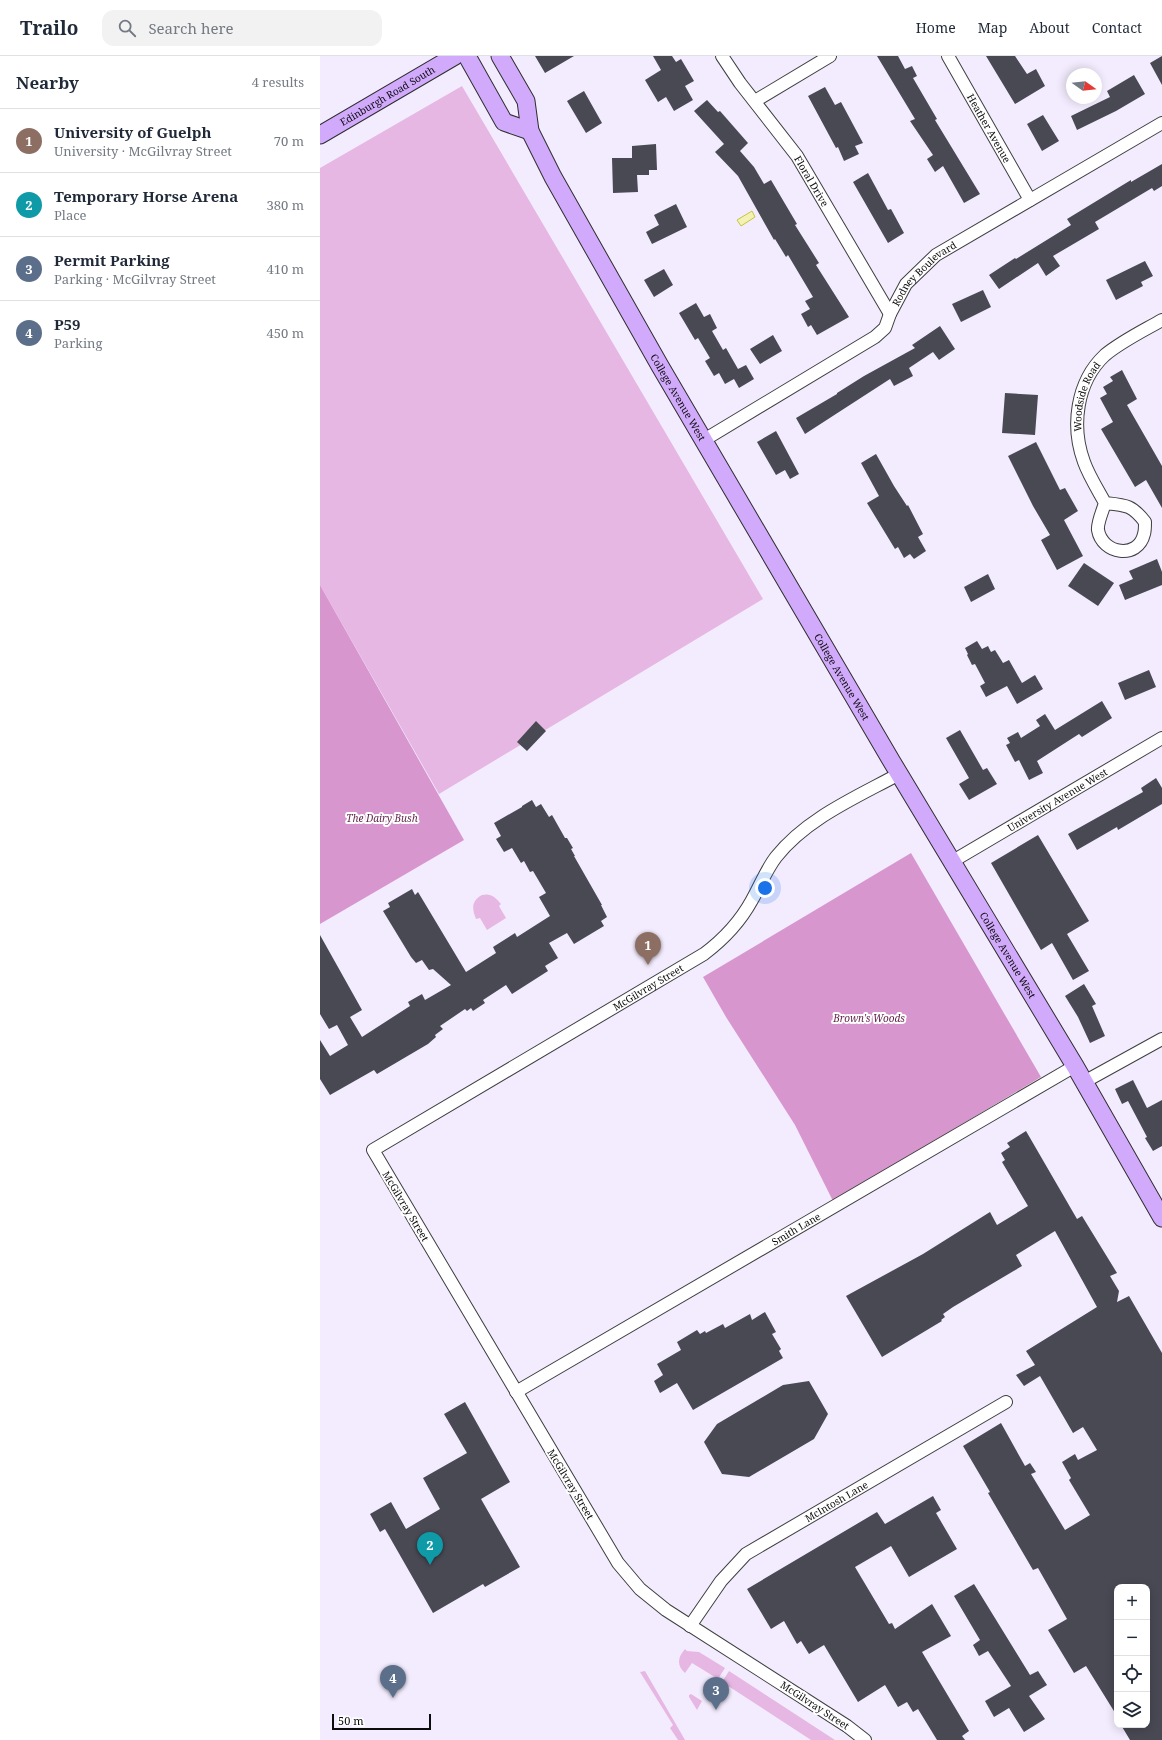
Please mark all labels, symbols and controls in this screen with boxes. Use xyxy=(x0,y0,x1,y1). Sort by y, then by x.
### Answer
search box xyxy=(102,10,382,46)
text: Trailo xyxy=(20,15,78,41)
icon: search xyxy=(116,17,138,39)
text: Search here xyxy=(148,18,234,38)
text: Home xyxy=(916,18,956,37)
text: Map xyxy=(978,18,1007,37)
text: About xyxy=(1029,18,1070,37)
text: Contact xyxy=(1092,18,1142,37)
street label: Edinburgh Road South xyxy=(337,62,438,129)
north arrow xyxy=(1066,68,1102,104)
text: Nearby xyxy=(16,71,79,94)
text: 4 results xyxy=(252,73,304,91)
street label: Heather Avenue xyxy=(964,91,1014,165)
text: University of Guelph xyxy=(54,122,211,142)
text: 1 xyxy=(25,132,33,150)
text: 70 m xyxy=(274,132,304,150)
text: University · McGilvray Street xyxy=(54,142,232,160)
street label: Floral Drive xyxy=(791,153,832,209)
text: Temporary Horse Arena xyxy=(54,186,238,206)
text: 2 xyxy=(25,196,33,214)
text: 380 m xyxy=(267,196,304,214)
text: Place xyxy=(54,206,87,224)
street label: Rodney Boulevard xyxy=(889,238,959,308)
text: Permit Parking xyxy=(54,250,170,270)
text: 3 xyxy=(25,260,33,278)
text: 410 m xyxy=(267,260,304,278)
text: Parking · McGilvray Street xyxy=(54,270,216,288)
text: P59 xyxy=(54,314,81,334)
text: 4 xyxy=(25,324,33,342)
text: 450 m xyxy=(267,324,304,342)
text: Parking xyxy=(54,334,102,352)
street label: College Avenue West xyxy=(647,351,709,444)
street label: Woodside Road xyxy=(1070,358,1103,432)
street label: College Avenue West xyxy=(811,631,873,723)
street label: University Avenue West xyxy=(1005,764,1110,835)
park label: The Dairy Bush xyxy=(346,811,418,825)
your location xyxy=(755,878,775,898)
street label: College Avenue West xyxy=(977,909,1040,1001)
pin: 1 xyxy=(635,932,661,965)
street label: McGilvray Street xyxy=(610,961,686,1014)
park label: Brown's Woods xyxy=(832,1011,905,1025)
street label: McGilvray Street xyxy=(379,1168,433,1244)
street label: Smith Lane xyxy=(769,1209,823,1249)
street label: McGilvray Street xyxy=(544,1446,598,1522)
street label: McIntosh Lane xyxy=(802,1477,870,1525)
pin: 2 xyxy=(417,1532,443,1565)
map controls xyxy=(1114,1584,1150,1728)
button: + xyxy=(1114,1584,1150,1620)
button: − xyxy=(1114,1620,1150,1656)
button: locate xyxy=(1114,1656,1150,1692)
pin: 4 xyxy=(380,1665,406,1698)
pin: 3 xyxy=(703,1677,729,1710)
street label: McGilvray Street xyxy=(778,1677,853,1733)
button: layers xyxy=(1114,1692,1150,1728)
scale bar xyxy=(332,1712,431,1731)
text: 50 m xyxy=(338,1713,364,1728)

